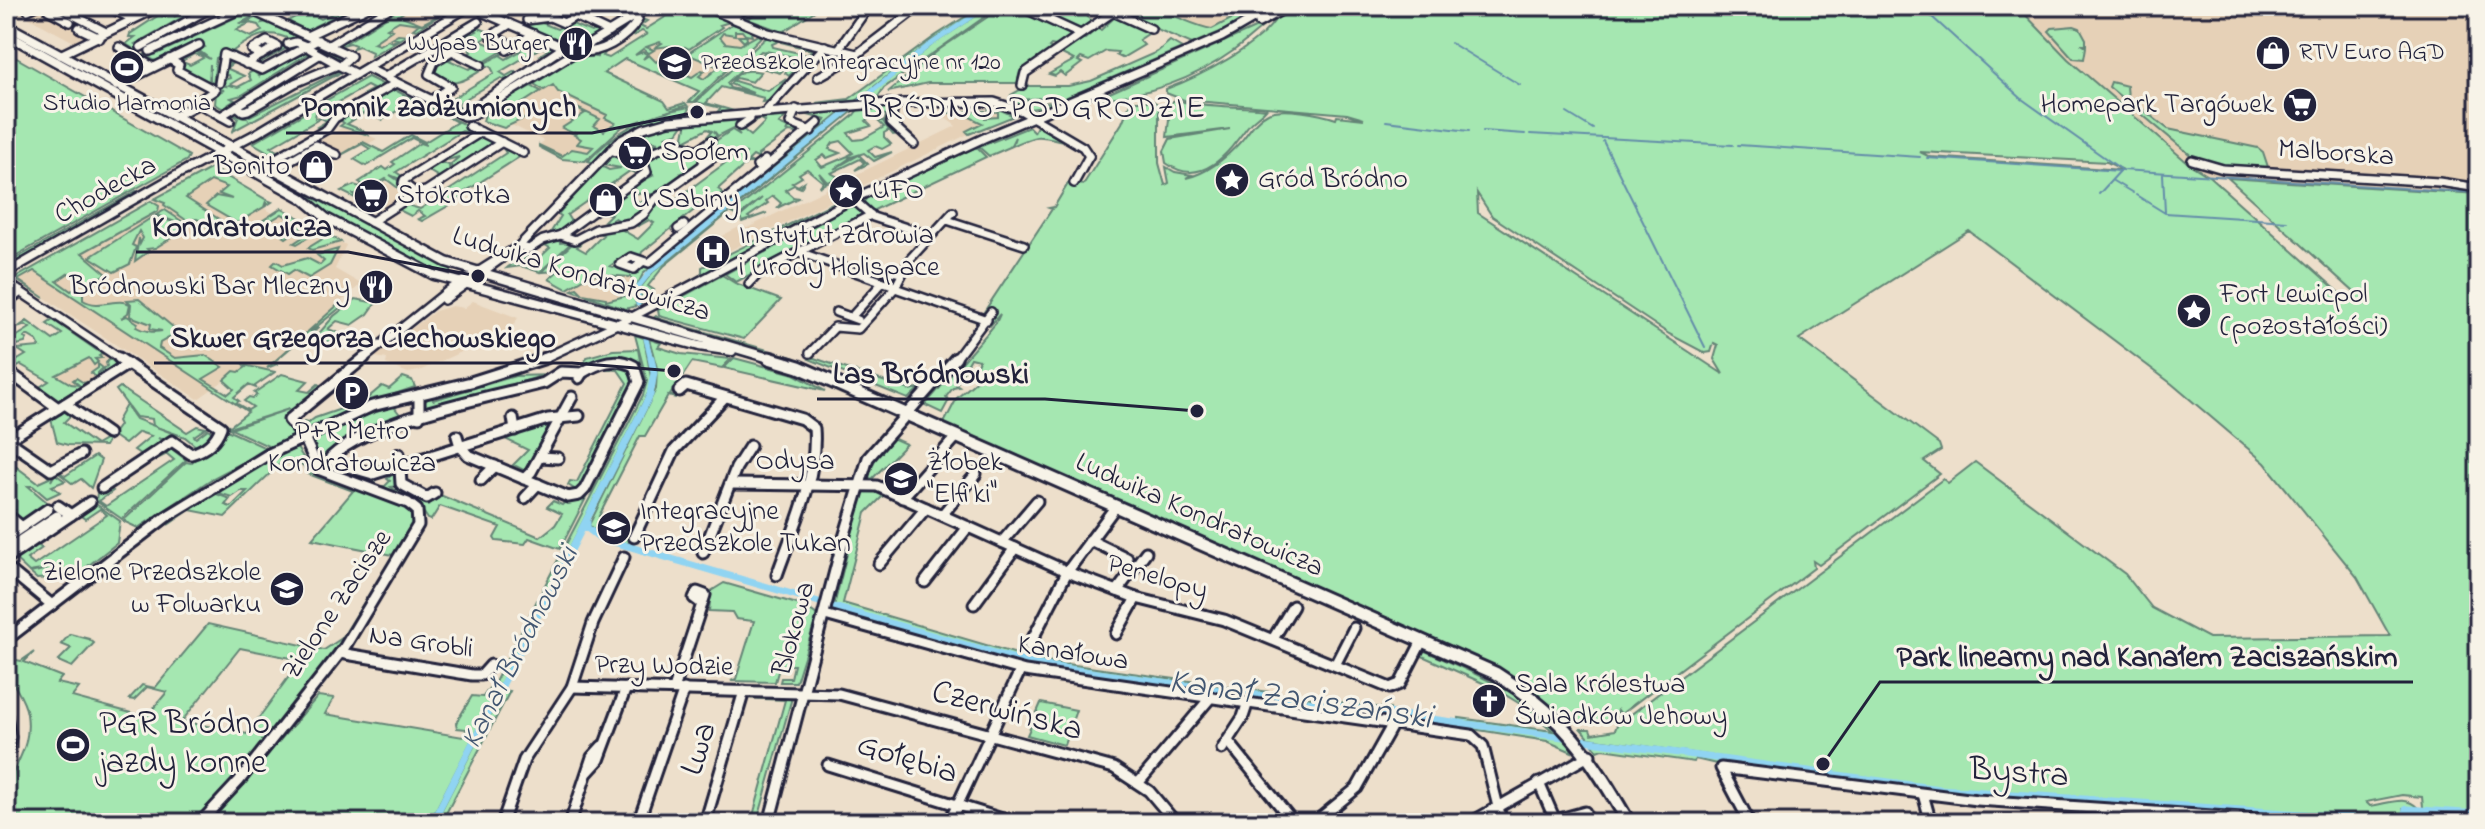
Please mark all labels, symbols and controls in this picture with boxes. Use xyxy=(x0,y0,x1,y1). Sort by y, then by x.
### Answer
restaurant icon: Wypas Burger xyxy=(557,25,595,63)
place label: Wypas Burger xyxy=(408,27,551,63)
shop icon: RTV Euro AGD xyxy=(2254,34,2292,72)
place label: RTV Euro AGD xyxy=(2299,36,2445,71)
school or university icon: Przedszkole Integracyjne nr 120 xyxy=(656,44,694,82)
place label: Przedszkole Integracyjne nr 120 xyxy=(701,46,1001,82)
sports icon: Studio Harmonia xyxy=(108,48,146,86)
callout: Pomnik zadżumionych xyxy=(286,79,592,133)
place label: Homepark Targówek xyxy=(2040,85,2275,126)
district label: BRÓDNO-PODGRODZIE xyxy=(860,86,1207,133)
supermarket icon: Homepark Targówek xyxy=(2281,86,2319,124)
place label: Studio Harmonia xyxy=(43,87,211,122)
text: Pomnik zadżumionych xyxy=(302,87,576,131)
street label: Malborska xyxy=(2276,129,2396,179)
place label: Społem xyxy=(661,133,749,174)
supermarket icon: Społem xyxy=(616,134,654,172)
street label: Chodecka xyxy=(47,146,165,236)
place label: Bonito xyxy=(213,147,290,188)
shop icon: Bonito xyxy=(297,148,335,186)
place label: Gród Bródno xyxy=(1258,160,1408,201)
place icon: Gród Bródno xyxy=(1213,161,1251,199)
place label: UFO xyxy=(872,171,924,212)
place icon: UFO xyxy=(827,172,865,210)
place label: Stokrotka xyxy=(397,176,510,217)
supermarket icon: Stokrotka xyxy=(352,177,390,215)
place label: U Sabiny xyxy=(632,180,739,221)
shop icon: U Sabiny xyxy=(587,181,625,219)
callout: Kondratowicza xyxy=(136,198,348,252)
text: Kondratowicza xyxy=(152,207,332,251)
street label: Ludwika Kondratowicza xyxy=(447,216,715,334)
place label: Instytut Zdrowia i Urody Holispace xyxy=(739,216,940,289)
hospital icon: Instytut Zdrowia i Urody Holispace xyxy=(694,233,732,271)
place label: Bródnowski Bar Mleczny xyxy=(68,267,350,308)
restaurant icon: Bródnowski Bar Mleczny xyxy=(357,268,395,306)
place label: Fort Lewicpol (pozostałości) xyxy=(2219,275,2388,348)
place icon: Fort Lewicpol (pozostałości) xyxy=(2175,292,2213,330)
callout: Skwer Grzegorza Ciechowskiego xyxy=(154,309,572,363)
text: Skwer Grzegorza Ciechowskiego xyxy=(170,318,556,363)
callout: Las Bródnowski xyxy=(817,345,1045,399)
text: Las Bródnowski xyxy=(833,354,1029,398)
parking icon: P+R Metro Kondratowicza xyxy=(333,374,371,412)
place label: P+R Metro Kondratowicza xyxy=(268,412,436,485)
street label: Odysa xyxy=(755,442,835,483)
place label: Żłobek "Elfiki" xyxy=(927,443,1003,516)
street label: Ludwika Kondratowicza xyxy=(1068,443,1330,589)
school or university icon: Żłobek "Elfiki" xyxy=(882,460,920,498)
place label: Integracyjne Przedszkole Tukan xyxy=(640,492,851,565)
school or university icon: Integracyjne Przedszkole Tukan xyxy=(595,509,633,547)
street label: Zielone Zacisze xyxy=(273,521,404,688)
water label: Kanał Bródnowski xyxy=(451,537,592,757)
street label: Penelopy xyxy=(1102,544,1212,612)
place label: Zielone Przedszkole w Folwarku xyxy=(42,553,261,626)
school or university icon: Zielone Przedszkole w Folwarku xyxy=(268,570,306,608)
street label: Blokowa xyxy=(763,577,827,682)
street label: Na Grobli xyxy=(366,615,476,671)
street label: Kanałowa xyxy=(1014,625,1132,683)
callout: Park linearny nad Kanałem Zaciszańskim xyxy=(1880,628,2413,682)
text: Park linearny nad Kanałem Zaciszańskim xyxy=(1897,637,2397,681)
street label: Przy Wodzie xyxy=(594,645,734,689)
water label: Kanał Zaciszański xyxy=(1165,656,1438,746)
place label: Sala Królestwa Świadków Jehowy xyxy=(1515,665,1727,738)
street label: Czerwińska xyxy=(926,668,1088,756)
church icon: Sala Królestwa Świadków Jehowy xyxy=(1470,682,1508,720)
place label: PGR Bródno jazdy konne xyxy=(95,700,270,789)
street label: Lwa xyxy=(668,716,732,782)
street label: Gołębia xyxy=(850,721,964,799)
sports icon: PGR Bródno jazdy konne xyxy=(54,726,92,764)
street label: Bystra xyxy=(1967,746,2070,802)

